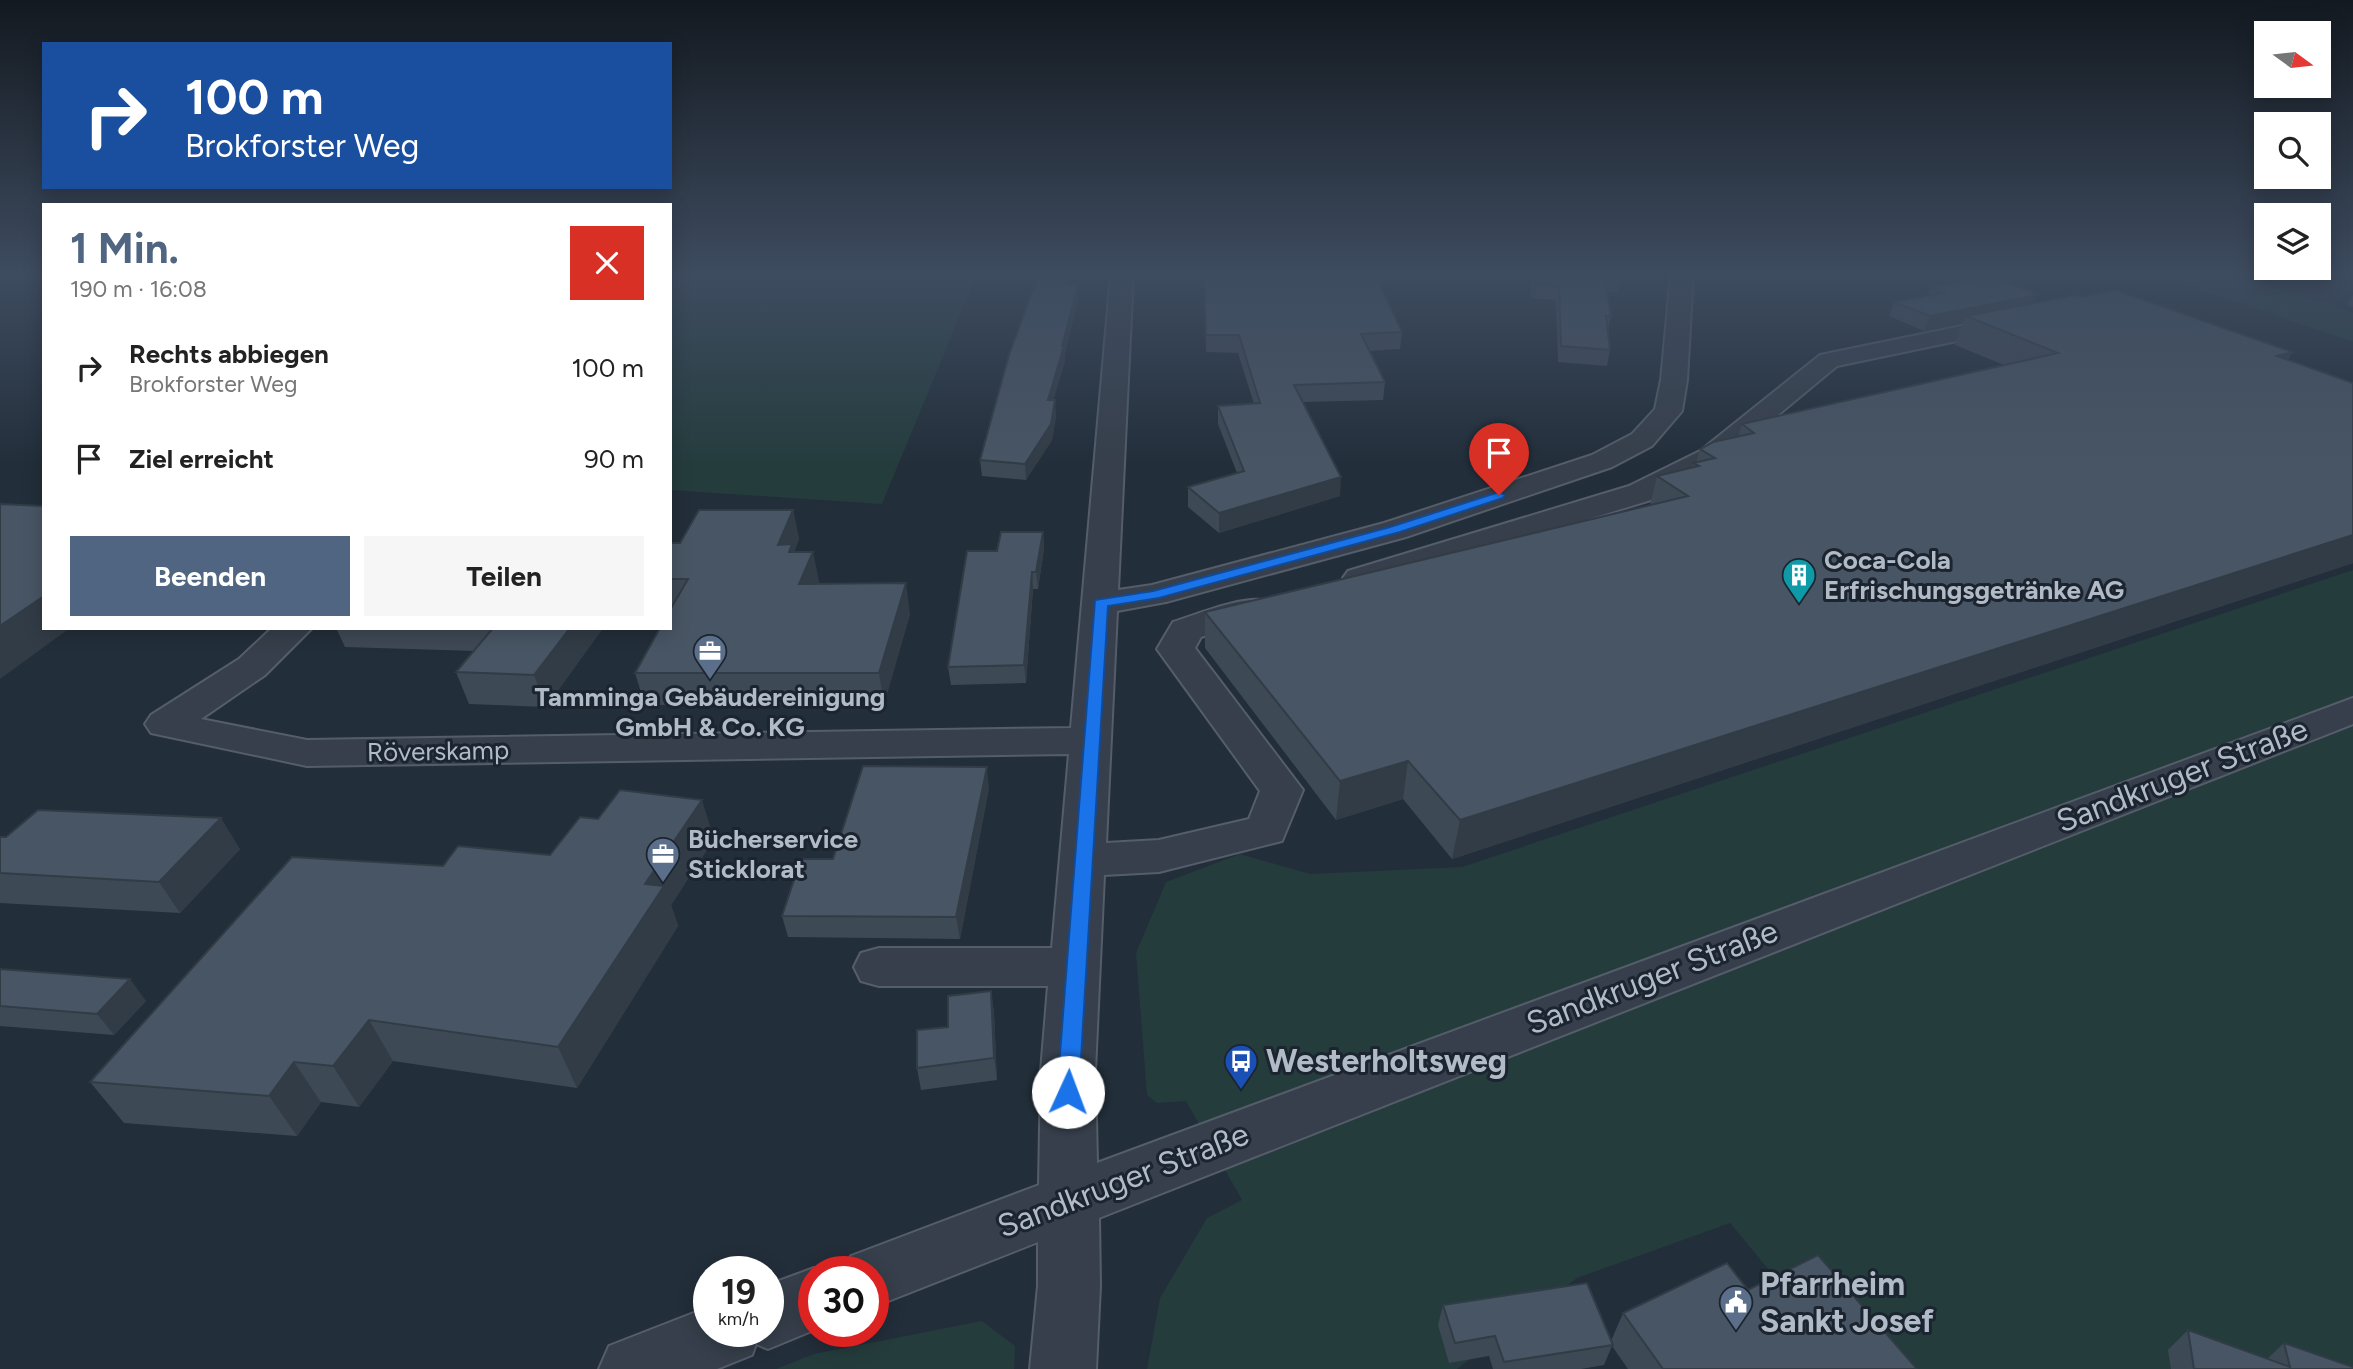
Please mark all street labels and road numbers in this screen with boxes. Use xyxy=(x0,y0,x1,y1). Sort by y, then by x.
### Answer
street label: Sandkruger Straße xyxy=(2051,710,2313,840)
street label: Röverskamp xyxy=(367,734,509,768)
street label: Sandkruger Straße xyxy=(1521,912,1783,1042)
street label: Sandkruger Straße xyxy=(992,1115,1254,1245)

